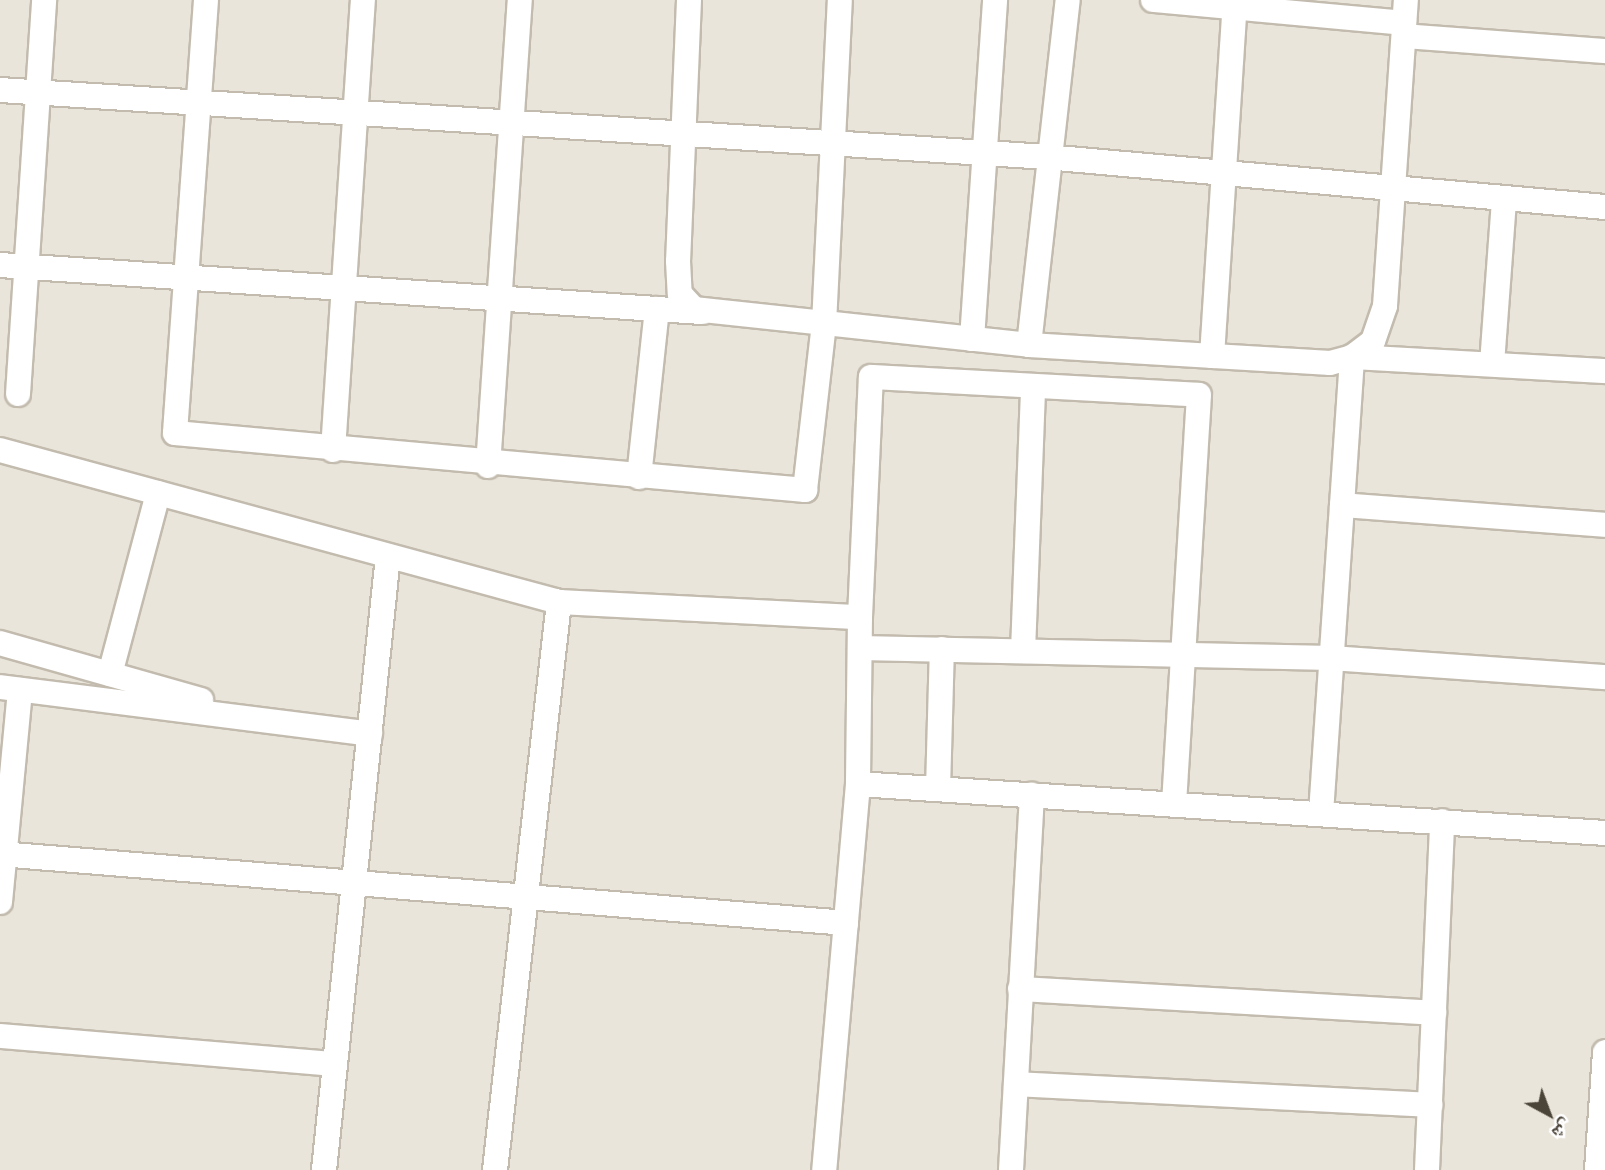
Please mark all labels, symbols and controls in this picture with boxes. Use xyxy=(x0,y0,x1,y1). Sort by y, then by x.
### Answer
north arrow xyxy=(1514,1079,1584,1149)
text: ش xyxy=(1548,1115,1578,1146)

